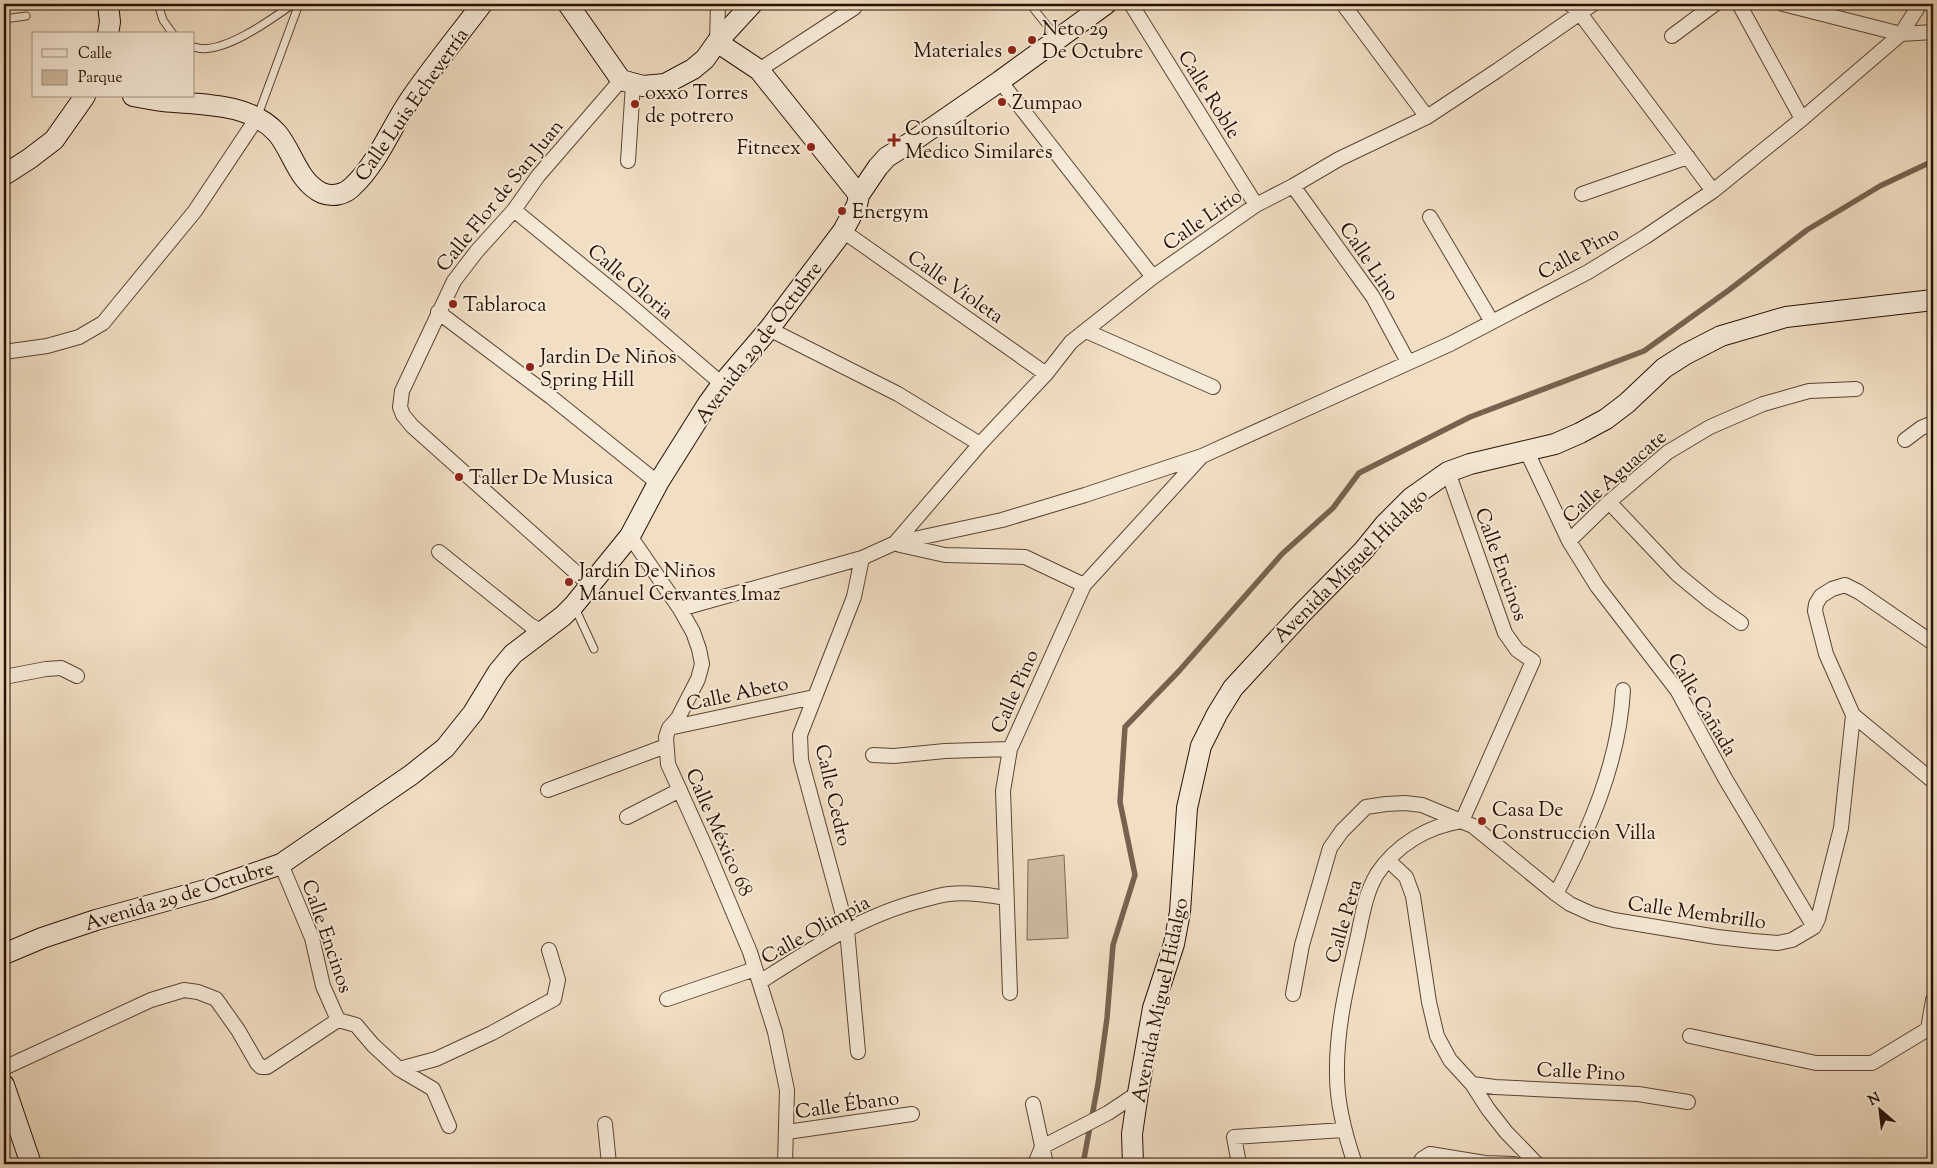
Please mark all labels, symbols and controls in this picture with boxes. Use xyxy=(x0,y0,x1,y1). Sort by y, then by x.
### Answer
place label: Neto 29 De Octubre xyxy=(1042,16,1143,68)
street label: Calle Luis Echeverría xyxy=(349,23,477,188)
legend xyxy=(32,32,195,98)
marker: Neto 29 De Octubre xyxy=(1026,34,1038,46)
place label: Materiales xyxy=(913,38,1002,67)
text: Calle xyxy=(78,44,112,65)
marker: Materiales xyxy=(1006,44,1018,56)
street label: Calle Roble xyxy=(1169,45,1247,145)
text: Parque xyxy=(78,68,122,89)
place label: oxxo Torres de potrero xyxy=(645,80,748,132)
place label: Zumpao xyxy=(1012,90,1082,119)
marker: Zumpao xyxy=(996,96,1008,108)
marker: oxxo Torres de potrero xyxy=(629,98,641,110)
street label: Calle Flor de San Juan xyxy=(430,114,572,279)
place label: Consultorio Medico Similares xyxy=(905,116,1053,168)
marker: Consultorio Medico Similares xyxy=(887,133,901,147)
place label: Fitneex xyxy=(737,135,801,164)
marker: Fitneex xyxy=(805,141,817,153)
street label: Calle Lirio xyxy=(1158,183,1249,259)
place label: Energym xyxy=(852,199,929,228)
marker: Energym xyxy=(836,205,848,217)
street label: Calle Lino xyxy=(1331,217,1405,308)
street label: Calle Pino xyxy=(1533,220,1625,288)
street label: Calle Gloria xyxy=(580,238,679,328)
street label: Calle Violeta xyxy=(901,244,1009,332)
street label: Avenida 29 de Octubre xyxy=(689,256,831,431)
place label: Tablaroca xyxy=(463,292,546,321)
marker: Tablaroca xyxy=(447,298,459,310)
place label: Jardin De Niños Spring Hill xyxy=(539,344,677,396)
marker: Jardin De Niños Spring Hill xyxy=(524,361,536,373)
street label: Calle Aguacate xyxy=(1557,424,1674,531)
place label: Taller De Musica xyxy=(469,465,613,494)
marker: Taller De Musica xyxy=(453,471,465,483)
street label: Avenida Miguel Hidalgo xyxy=(1268,483,1436,651)
street label: Calle Encinos xyxy=(1466,504,1534,626)
place label: Jardin De Niños Manuel Cervantes Imaz xyxy=(578,558,781,610)
marker: Jardin De Niños Manuel Cervantes Imaz xyxy=(563,576,575,588)
street label: Calle Pino xyxy=(985,645,1048,738)
street label: Calle Cañada xyxy=(1659,648,1743,762)
street label: Calle Abeto xyxy=(684,670,791,720)
street label: Calle Cedro xyxy=(806,742,857,850)
street label: Calle México 68 xyxy=(677,764,759,902)
place label: Casa De Construccion Villa xyxy=(1492,797,1656,849)
marker: Casa De Construccion Villa xyxy=(1476,815,1488,827)
street label: Avenida 29 de Octubre xyxy=(82,855,278,940)
street label: Calle Encinos xyxy=(293,876,359,998)
street label: Calle Pera xyxy=(1320,876,1371,967)
street label: Calle Olimpia xyxy=(757,889,876,973)
street label: Calle Membrillo xyxy=(1626,890,1768,939)
street label: Avenida Miguel Hidalgo xyxy=(1126,895,1197,1106)
street label: Calle Pino xyxy=(1536,1057,1626,1090)
street label: Calle Ébano xyxy=(793,1084,901,1128)
north arrow xyxy=(1854,1086,1904,1136)
text: N xyxy=(1865,1089,1884,1112)

